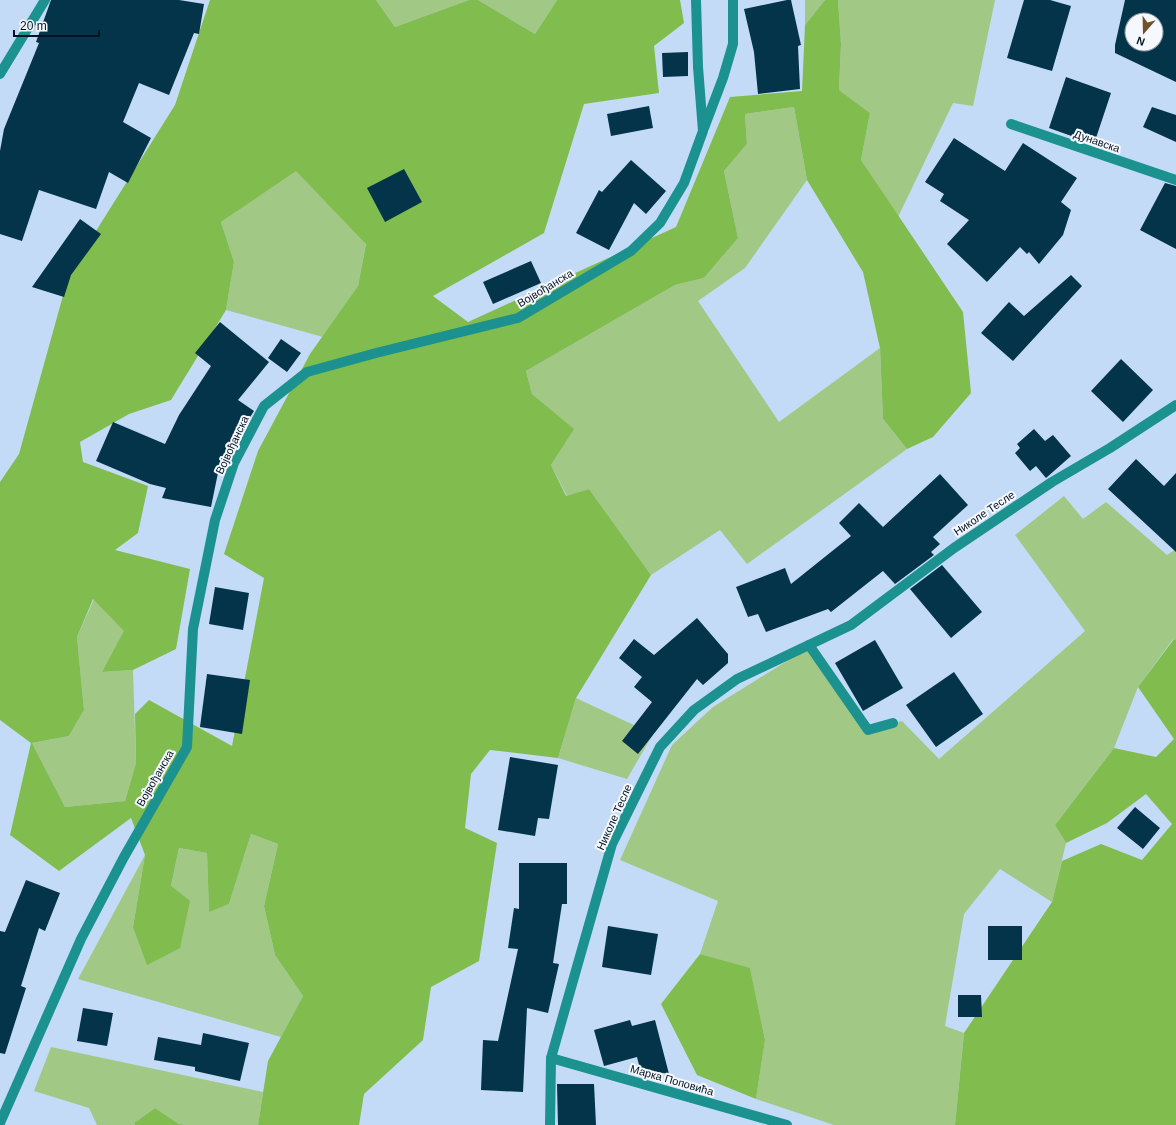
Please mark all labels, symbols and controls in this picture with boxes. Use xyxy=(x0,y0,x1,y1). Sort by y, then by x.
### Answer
scale bar xyxy=(14,12,99,38)
north arrow xyxy=(1124,12,1164,52)
text: 20 m xyxy=(20,19,47,33)
text: N xyxy=(1135,34,1146,48)
street label: Дунавска xyxy=(1072,128,1122,155)
street label: Војвођанска xyxy=(515,266,576,309)
street label: Војвођанска xyxy=(213,413,251,476)
street label: Николе Тесле xyxy=(951,488,1017,538)
street label: Војвођанска xyxy=(134,747,176,808)
street label: Николе Тесле xyxy=(594,782,634,852)
street label: Марка Поповића xyxy=(629,1062,716,1098)

